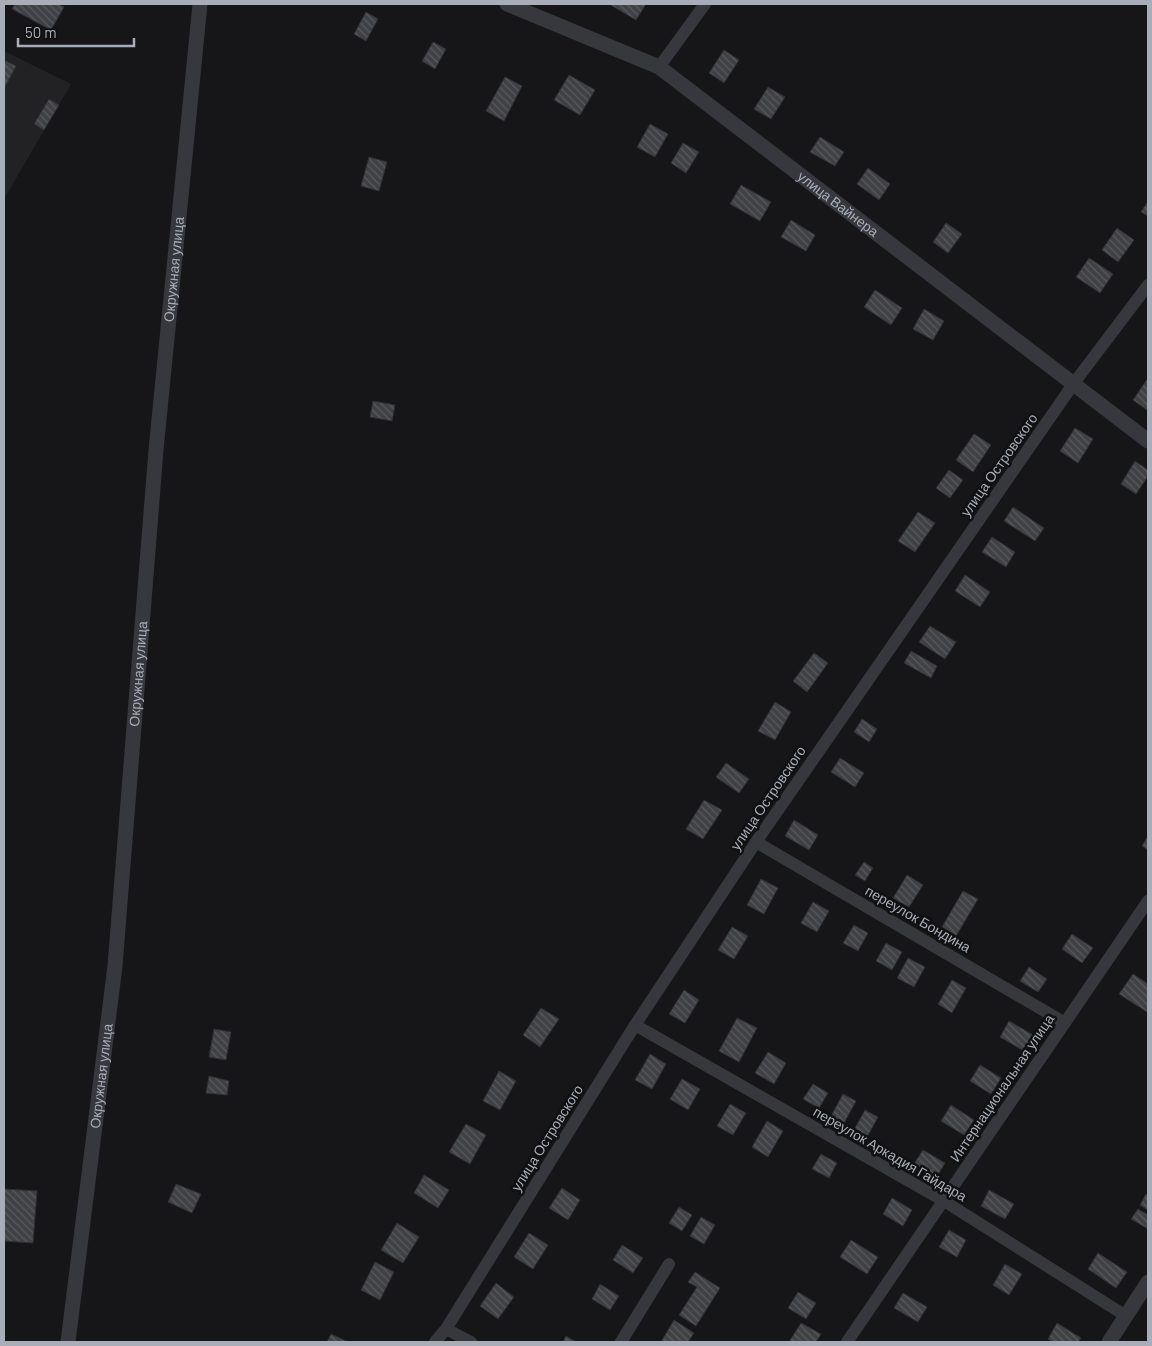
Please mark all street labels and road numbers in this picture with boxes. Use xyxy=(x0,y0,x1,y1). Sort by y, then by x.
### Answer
street label: улица Вайнера xyxy=(795,167,882,240)
street label: Окружная улица xyxy=(160,216,187,323)
street label: улица Островского xyxy=(957,410,1041,520)
street label: Окружная улица xyxy=(125,620,150,727)
street label: улица Островского xyxy=(726,742,809,853)
street label: переулок Бондина xyxy=(863,882,974,956)
street label: Интернациональная улица xyxy=(946,1011,1057,1165)
street label: Окружная улица xyxy=(86,1022,116,1129)
street label: улица Островского xyxy=(507,1081,586,1194)
street label: переулок Аркадия Гайдара xyxy=(811,1103,970,1205)

